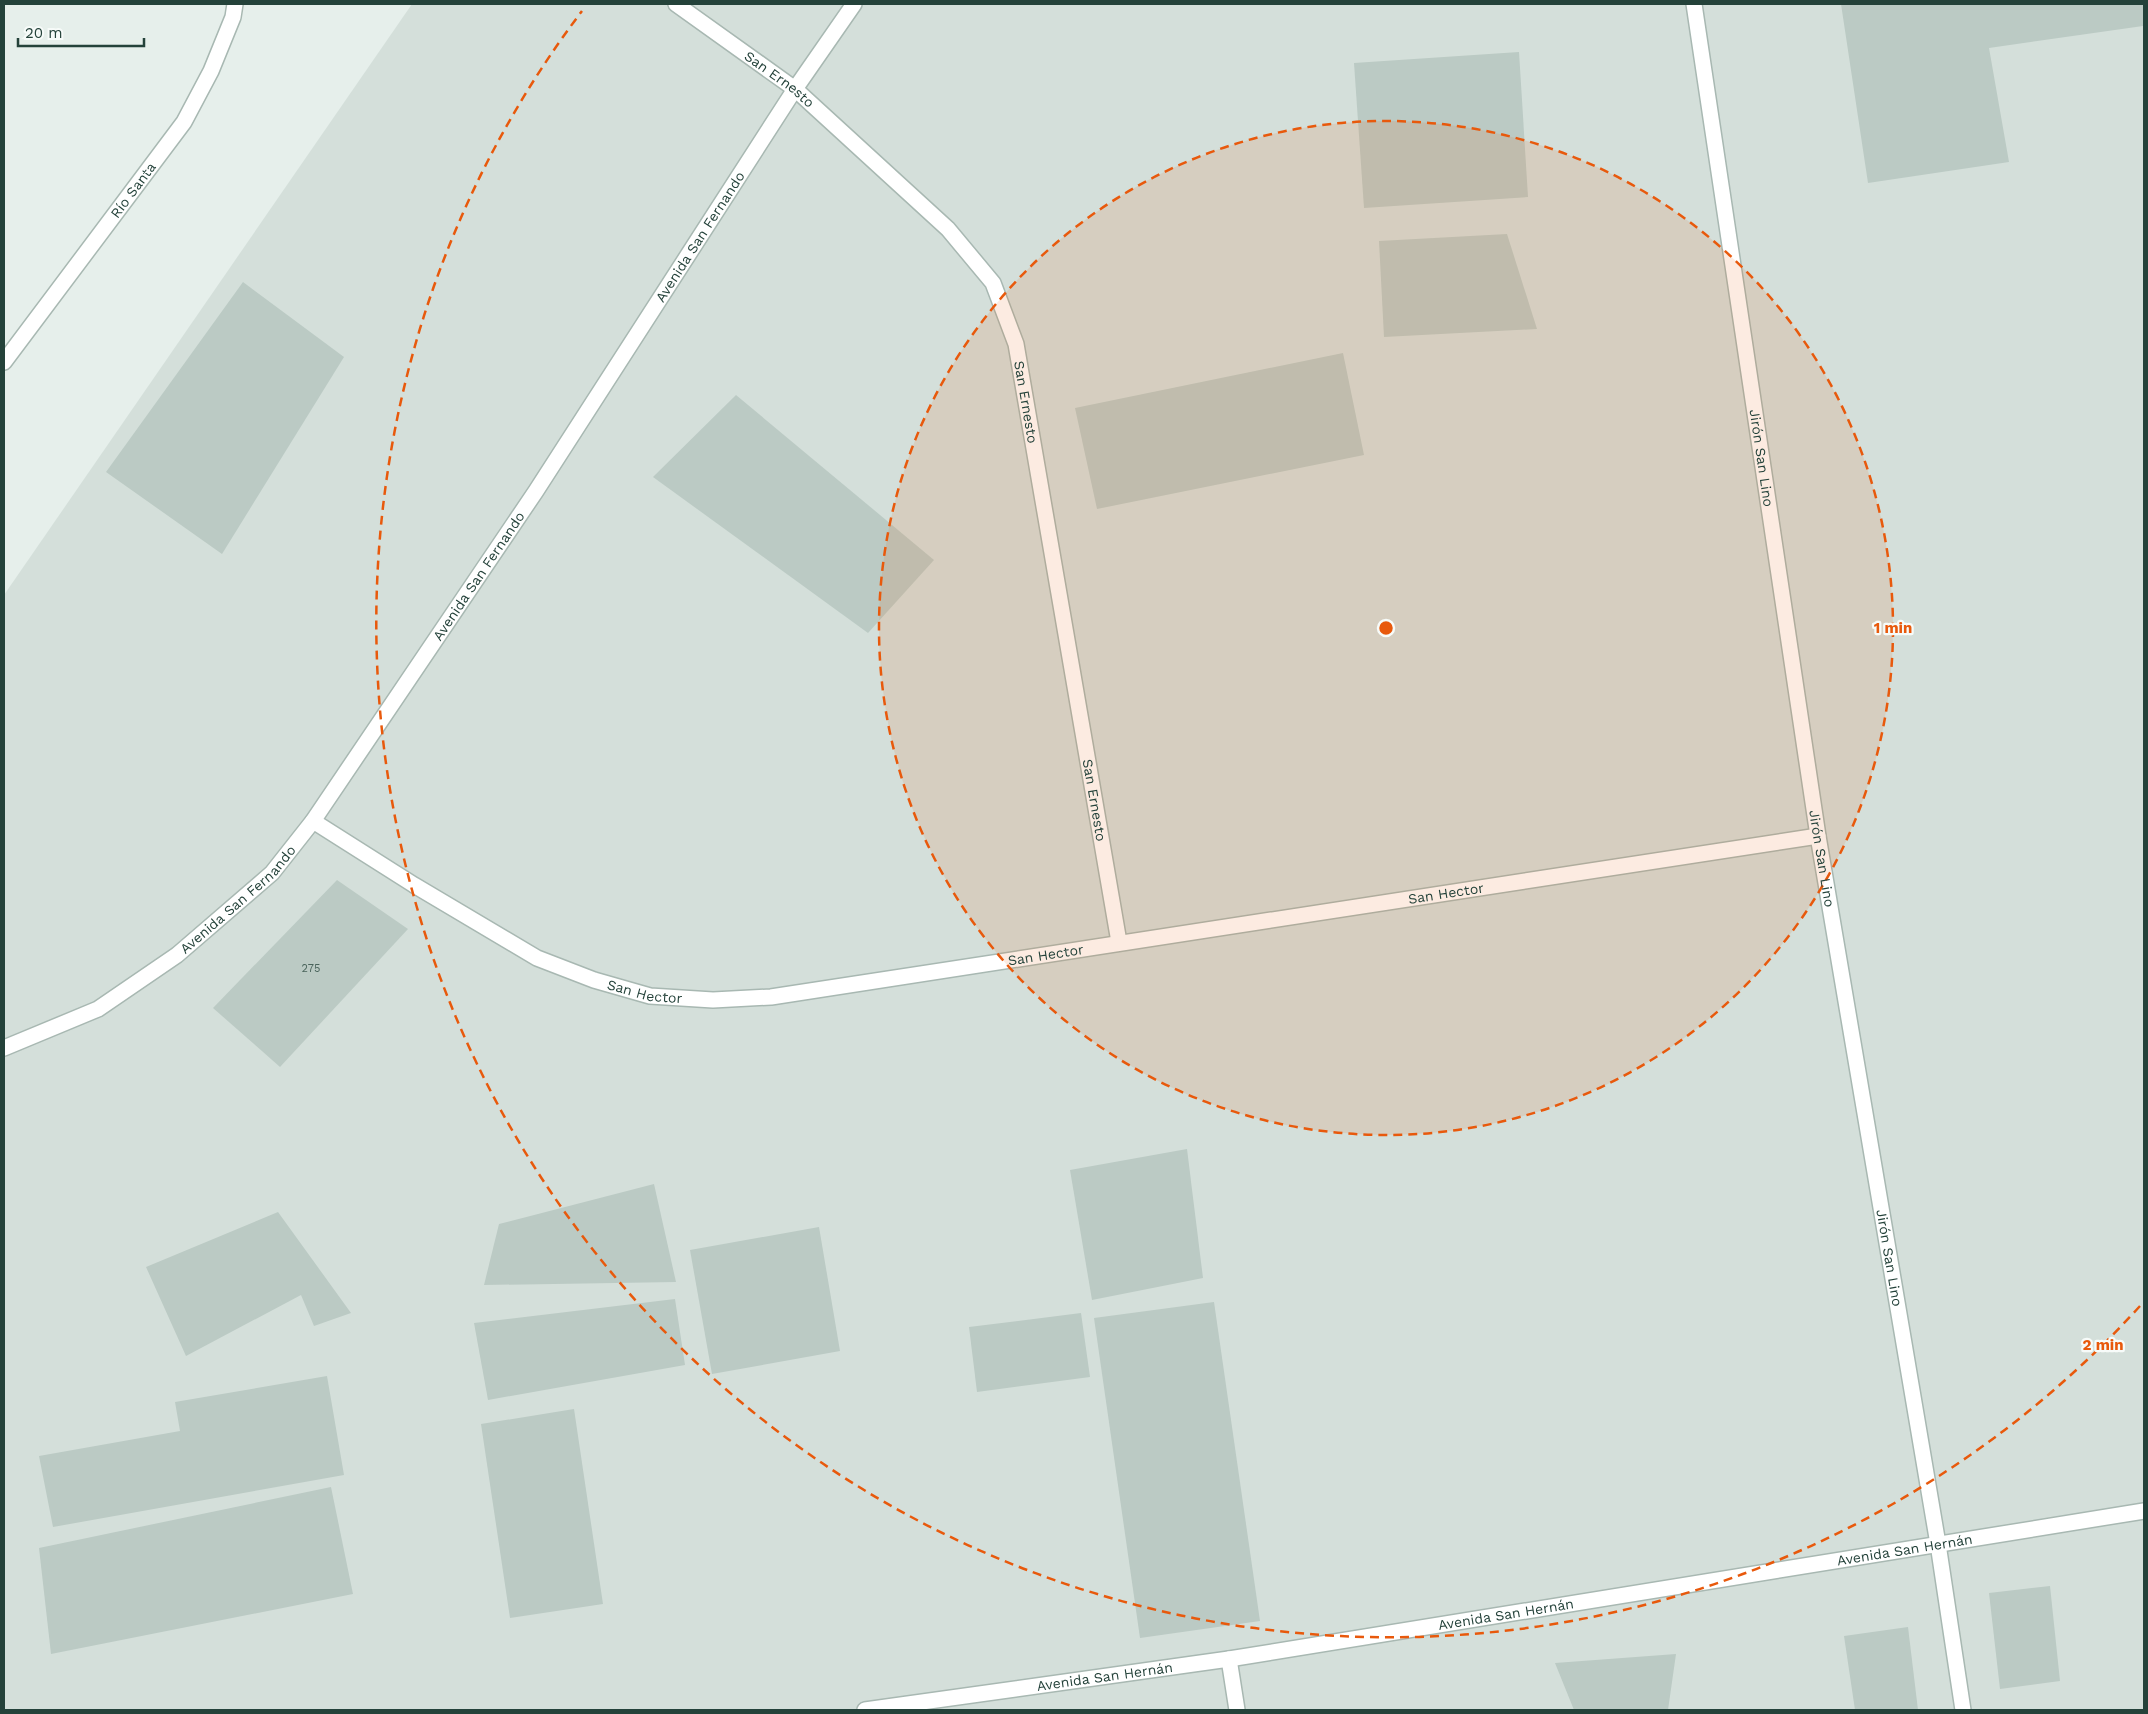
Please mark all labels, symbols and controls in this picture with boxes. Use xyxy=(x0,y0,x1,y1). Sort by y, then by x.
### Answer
scale bar xyxy=(18,15,144,47)
text: 20 m xyxy=(25,24,63,42)
street label: San Ernesto xyxy=(742,48,818,111)
street label: Río Santa xyxy=(107,159,159,221)
street label: Avenida San Fernando xyxy=(652,168,748,305)
street label: San Ernesto xyxy=(1011,360,1041,444)
street label: Jirón San Lino xyxy=(1746,408,1777,508)
street label: Avenida San Fernando xyxy=(429,508,528,643)
centre of rings xyxy=(1377,619,1395,637)
text: 1 min xyxy=(1874,619,1912,637)
street label: San Ernesto xyxy=(1080,758,1110,843)
street label: Jirón San Lino xyxy=(1806,809,1838,908)
street label: Avenida San Fernando xyxy=(177,842,299,957)
street label: San Hector xyxy=(1407,879,1485,907)
street label: San Hector xyxy=(1007,941,1085,968)
house number: 275 xyxy=(302,962,320,975)
street label: San Hector xyxy=(605,976,683,1006)
street label: Jirón San Lino xyxy=(1873,1208,1906,1308)
text: 2 min xyxy=(2082,1336,2124,1354)
street label: Avenida San Hernán xyxy=(1836,1531,1974,1569)
street label: Avenida San Hernán xyxy=(1437,1595,1575,1633)
street label: Avenida San Hernán xyxy=(1036,1659,1174,1694)

